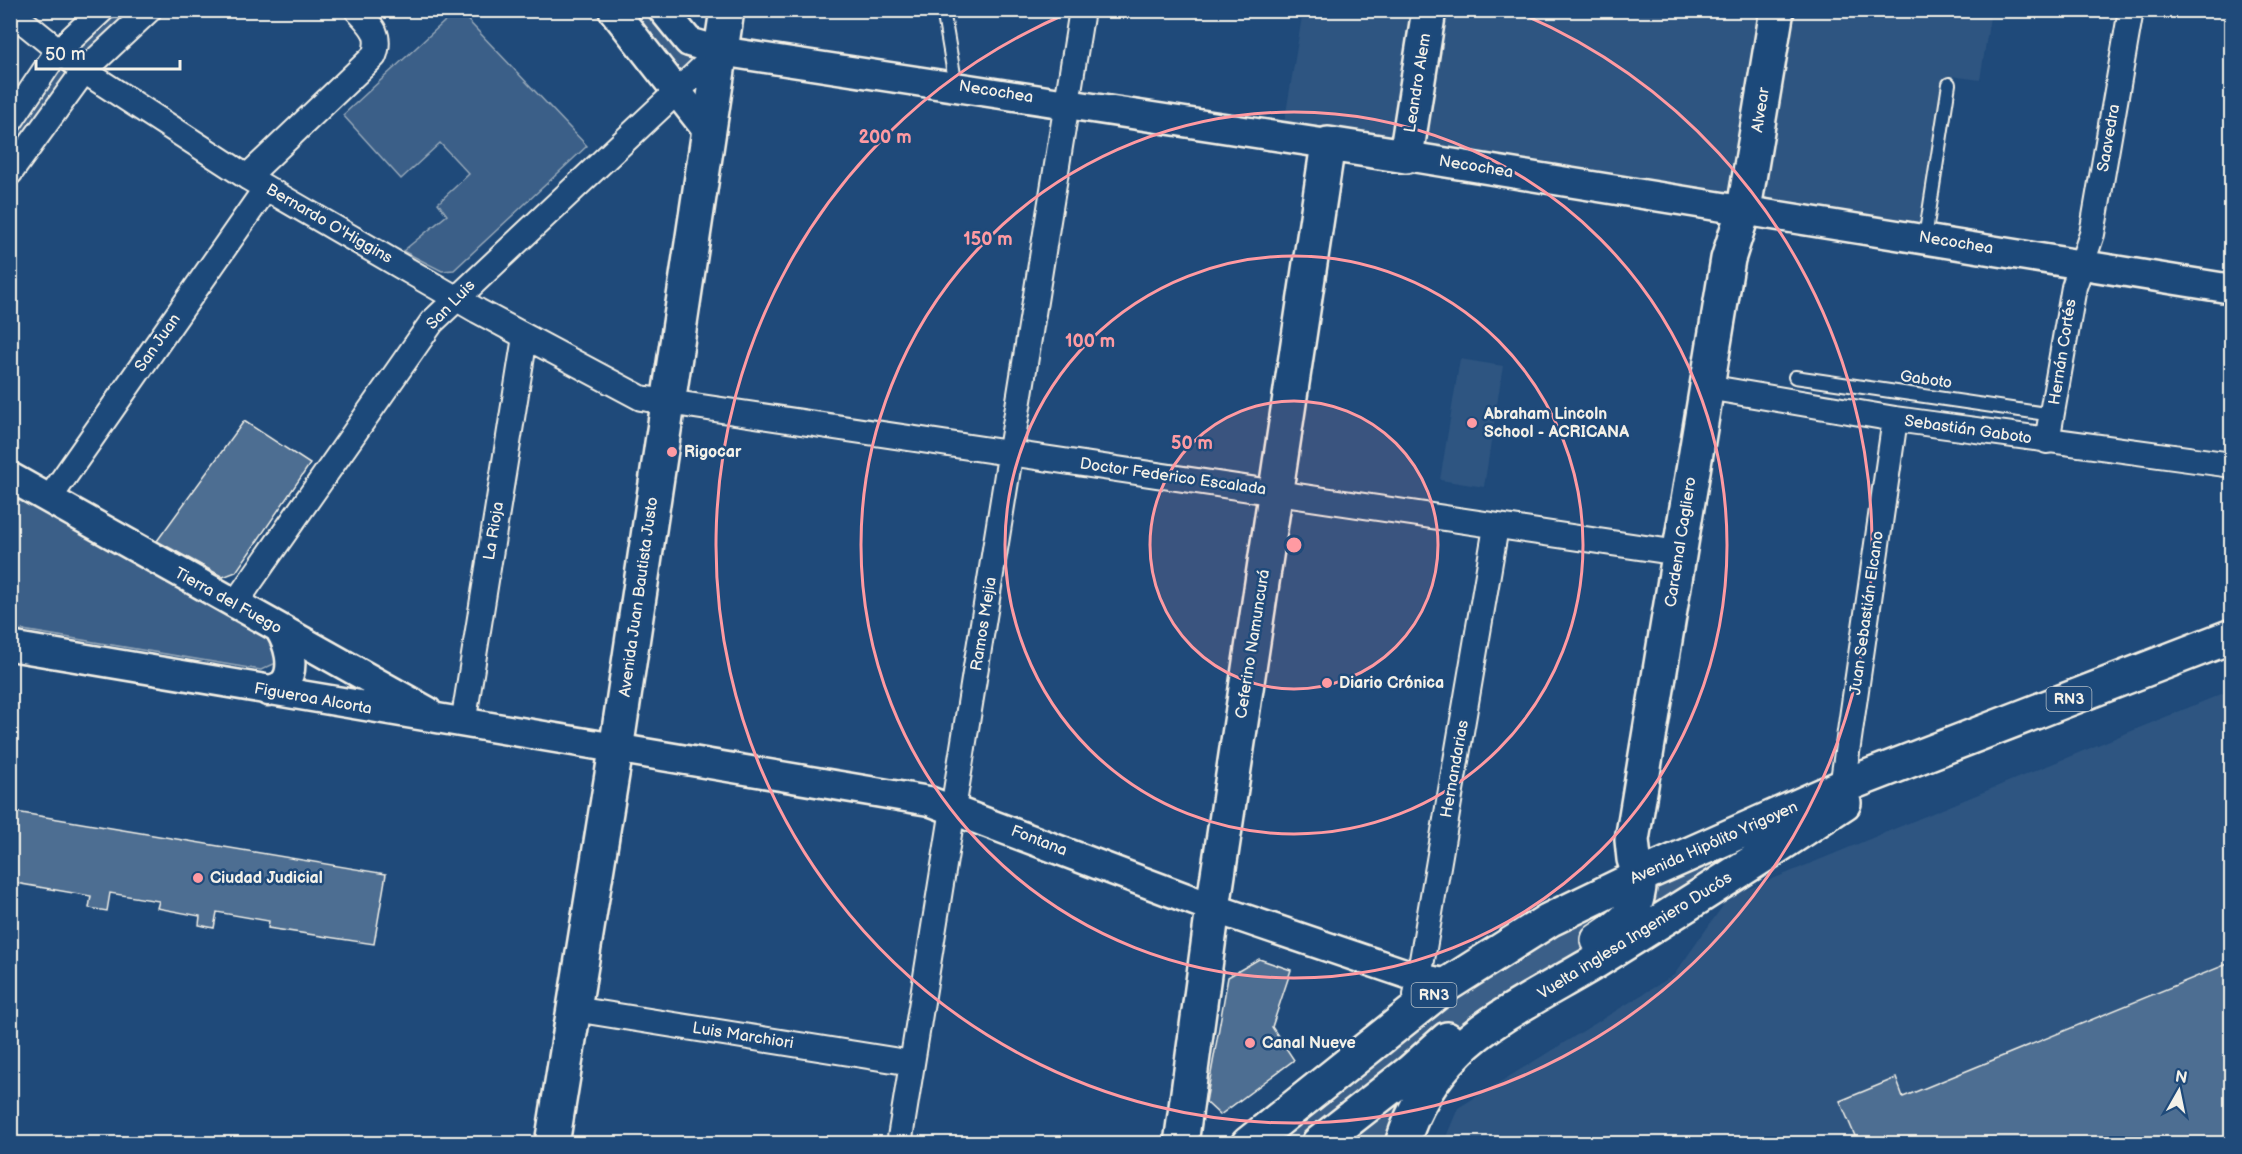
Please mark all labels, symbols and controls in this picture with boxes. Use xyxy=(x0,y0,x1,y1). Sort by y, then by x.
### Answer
street label: Leandro Alem xyxy=(1401,32,1435,134)
scale bar xyxy=(36,33,180,71)
text: 50 m xyxy=(45,44,86,65)
street label: Necochea xyxy=(957,77,1035,107)
street label: Alvear xyxy=(1748,86,1774,134)
street label: Saavedra xyxy=(2094,103,2124,173)
text: 200 m xyxy=(858,127,912,148)
street label: Necochea xyxy=(1437,152,1515,182)
street label: Bernardo O'Higgins xyxy=(262,180,396,268)
street label: Necochea xyxy=(1917,228,1995,258)
text: 150 m xyxy=(963,229,1013,250)
street label: San Luis xyxy=(423,276,479,334)
street label: Hernán Cortés xyxy=(2045,298,2081,406)
street label: San Juan xyxy=(131,310,185,376)
text: 100 m xyxy=(1065,331,1115,352)
street label: Gaboto xyxy=(1899,367,1953,393)
place label: Abraham Lincoln School - ACRICANA xyxy=(1483,405,1629,442)
street label: Sebastián Gaboto xyxy=(1903,412,2033,448)
marker: Abraham Lincoln School - ACRICANA xyxy=(1465,416,1479,430)
text: 50 m xyxy=(1171,433,1213,454)
place label: Rigocar xyxy=(684,443,742,462)
marker: Rigocar xyxy=(665,445,679,459)
street label: Doctor Federico Escalada xyxy=(1079,455,1267,499)
street label: Cardenal Cagliero xyxy=(1661,476,1701,608)
street label: Avenida Juan Bautista Justo xyxy=(616,496,662,698)
street label: La Rioja xyxy=(480,500,508,562)
street label: Juan Sebastián Elcano xyxy=(1846,530,1888,696)
centre of rings xyxy=(1284,535,1304,555)
street label: Tierra del Fuego xyxy=(171,564,285,638)
street label: Ceferino Namuncurá xyxy=(1232,568,1274,720)
street label: Ramos Mejia xyxy=(967,576,1001,672)
place label: Diario Crónica xyxy=(1339,674,1444,693)
marker: Diario Crónica xyxy=(1320,676,1334,690)
street label: Figueroa Alcorta xyxy=(253,679,373,719)
road number: RN3 xyxy=(2046,687,2092,711)
street label: Hernandarias xyxy=(1437,719,1473,819)
street label: Avenida Hipólito Yrigoyen xyxy=(1627,797,1801,889)
street label: Fontana xyxy=(1008,822,1070,860)
street label: Vuelta inglesa Ingeniero Ducós xyxy=(1534,868,1736,1004)
place label: Ciudad Judicial xyxy=(210,869,323,888)
marker: Ciudad Judicial xyxy=(191,871,205,885)
road number: RN3 xyxy=(1412,983,1456,1007)
street label: Luis Marchiori xyxy=(691,1019,795,1053)
place label: Canal Nueve xyxy=(1262,1034,1356,1053)
marker: Canal Nueve xyxy=(1243,1036,1257,1050)
north arrow xyxy=(2149,1061,2209,1121)
text: N xyxy=(2174,1067,2189,1088)

